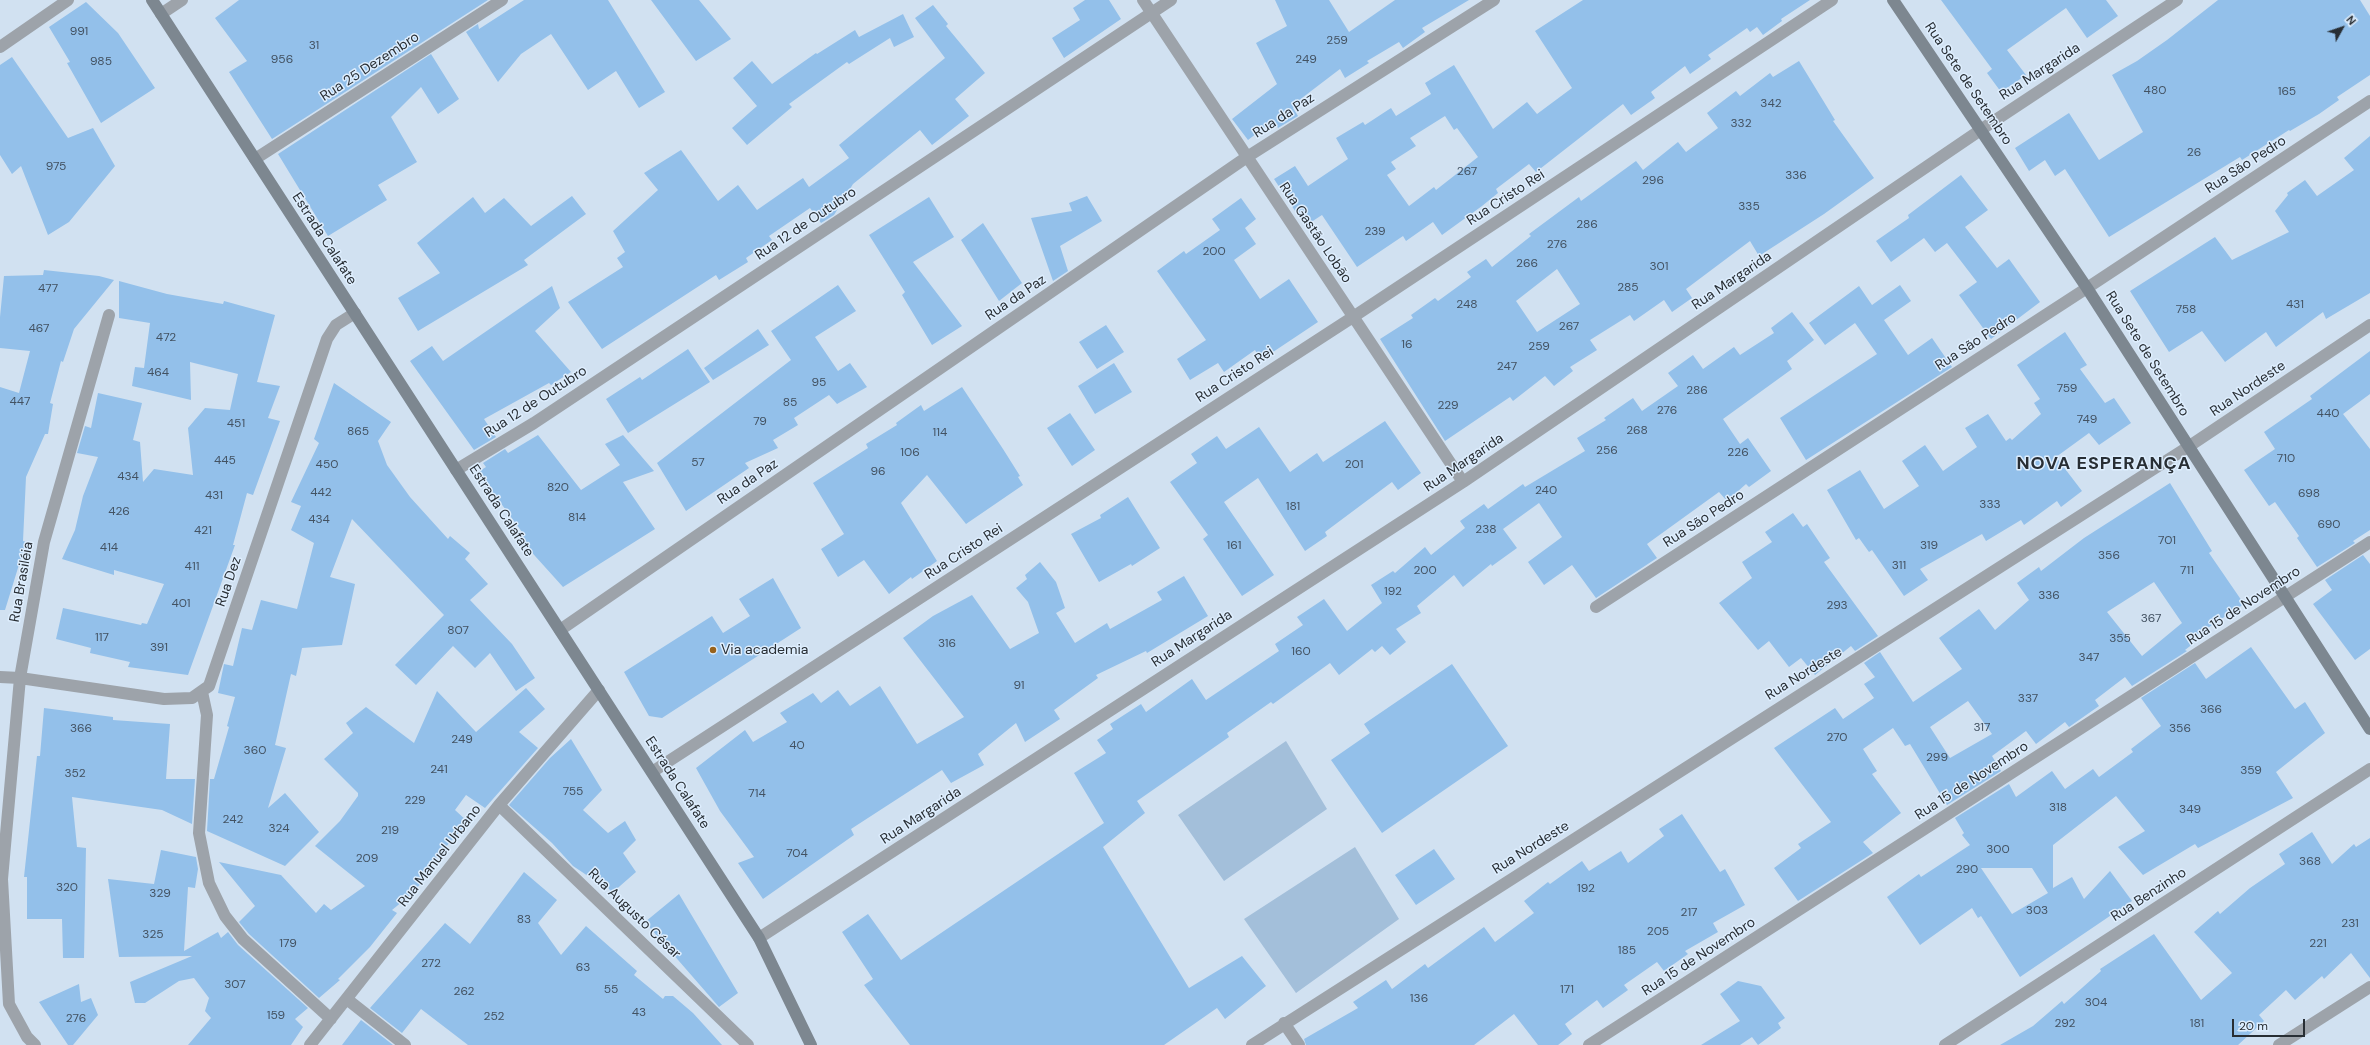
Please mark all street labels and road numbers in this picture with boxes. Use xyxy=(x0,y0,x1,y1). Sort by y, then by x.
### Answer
street label: Rua Sete de Setembro xyxy=(1921,19,2015,149)
street label: Rua 25 Dezembro xyxy=(317,29,423,105)
street label: Rua Margarida xyxy=(1997,40,2083,104)
street label: Rua da Paz xyxy=(1250,90,1318,142)
street label: Rua São Pedro xyxy=(2202,133,2290,197)
street label: Rua Cristo Rei xyxy=(1464,167,1548,229)
street label: Rua Gastão Lobão xyxy=(1275,179,1355,287)
street label: Rua 12 de Outubro xyxy=(752,184,860,264)
street label: Estrada Calafate xyxy=(288,190,360,288)
street label: Rua Margarida xyxy=(1689,248,1775,314)
street label: Rua da Paz xyxy=(982,272,1050,324)
street label: Rua Sete de Setembro xyxy=(2102,288,2192,420)
street label: Rua São Pedro xyxy=(1932,310,2020,374)
street label: Rua Cristo Rei xyxy=(1193,344,1277,406)
street label: Rua Nordeste xyxy=(2207,358,2289,420)
street label: Rua 12 de Outubro xyxy=(482,363,590,441)
street label: Rua Margarida xyxy=(1421,430,1507,496)
street label: Rua da Paz xyxy=(714,456,782,508)
street label: Estrada Calafate xyxy=(465,462,537,560)
street label: Rua São Pedro xyxy=(1660,487,1748,551)
street label: Rua Cristo Rei xyxy=(922,521,1006,583)
street label: Rua Brasiléia xyxy=(7,540,37,624)
street label: Rua Dez xyxy=(213,555,245,609)
street label: Rua 15 de Novembro xyxy=(2184,563,2304,649)
street label: Rua Margarida xyxy=(1149,607,1235,671)
street label: Rua Nordeste xyxy=(1763,644,1845,704)
street label: Estrada Calafate xyxy=(641,734,713,832)
street label: Rua 15 de Novembro xyxy=(1912,738,2032,824)
street label: Rua Margarida xyxy=(878,784,964,848)
street label: Rua Manuel Urbano xyxy=(395,802,485,910)
street label: Rua Nordeste xyxy=(1490,818,1572,878)
street label: Rua Benzinho xyxy=(2108,864,2190,926)
street label: Rua Augusto César xyxy=(584,865,684,963)
street label: Rua 15 de Novembro xyxy=(1639,914,1759,1000)

